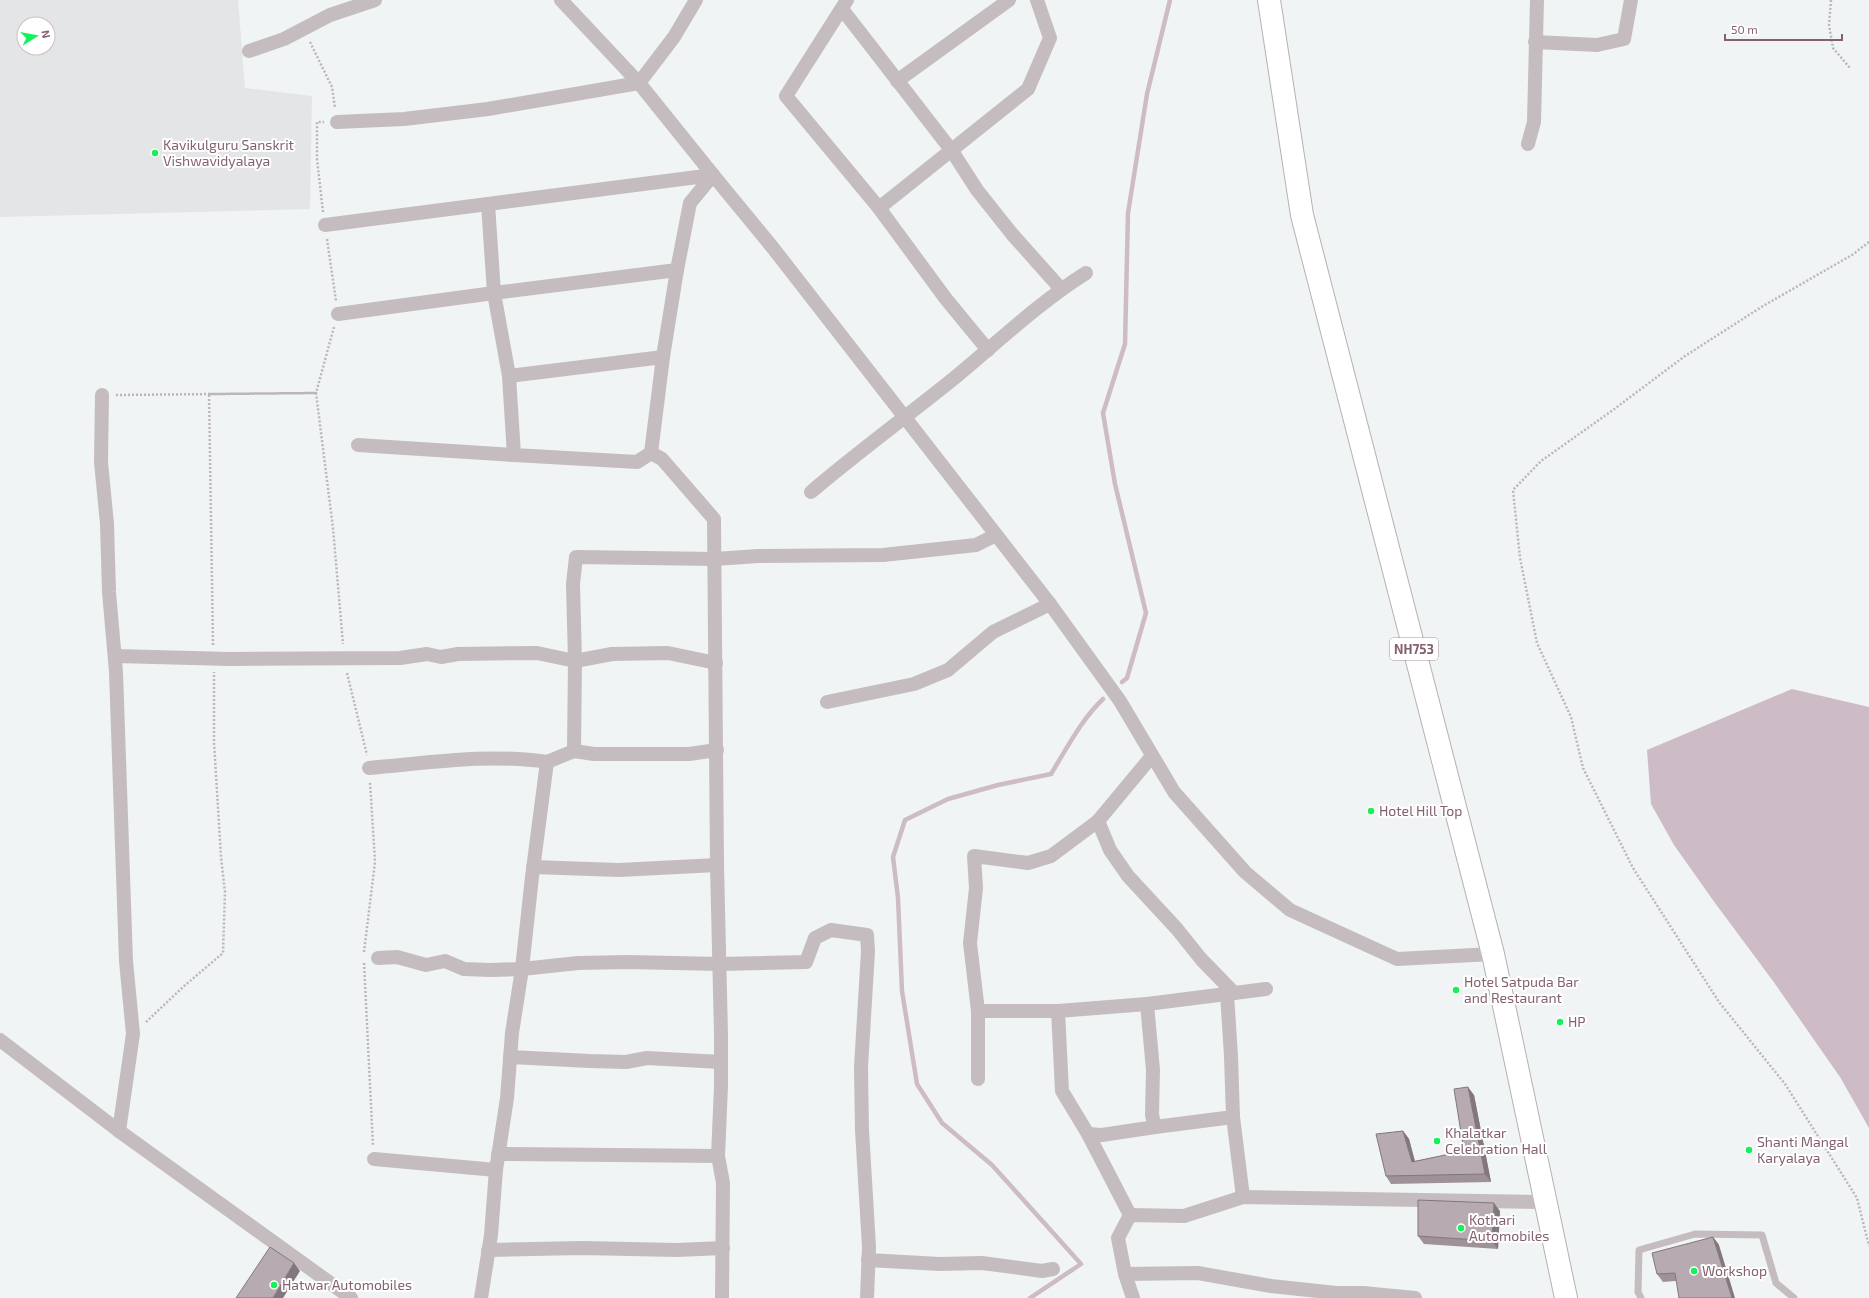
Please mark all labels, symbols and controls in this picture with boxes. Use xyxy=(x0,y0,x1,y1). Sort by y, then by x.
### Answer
north arrow xyxy=(16,16,56,56)
scale bar xyxy=(1725,16,1842,42)
text: 50 m xyxy=(1731,22,1758,36)
text: N xyxy=(39,29,53,39)
place label: Kavikulguru Sanskrit Vishwavidyalaya xyxy=(163,136,294,169)
marker: Kavikulguru Sanskrit Vishwavidyalaya xyxy=(150,148,160,158)
road number: NH753 xyxy=(1390,638,1438,660)
place label: Hotel Hill Top xyxy=(1379,802,1462,819)
marker: Hotel Hill Top xyxy=(1366,806,1376,816)
place label: Hotel Satpuda Bar and Restaurant xyxy=(1464,973,1579,1006)
marker: Hotel Satpuda Bar and Restaurant xyxy=(1451,985,1461,995)
place label: HP xyxy=(1568,1013,1586,1030)
marker: HP xyxy=(1555,1017,1565,1027)
place label: Khalatkar Celebration Hall xyxy=(1445,1124,1548,1157)
place label: Shanti Mangal Karyalaya xyxy=(1757,1133,1849,1166)
marker: Khalatkar Celebration Hall xyxy=(1432,1136,1442,1146)
marker: Shanti Mangal Karyalaya xyxy=(1744,1145,1754,1155)
place label: Kothari Automobiles xyxy=(1469,1211,1549,1244)
marker: Kothari Automobiles xyxy=(1456,1223,1466,1233)
place label: Workshop xyxy=(1702,1262,1767,1279)
marker: Workshop xyxy=(1689,1266,1699,1276)
place label: Hatwar Automobiles xyxy=(282,1276,412,1293)
marker: Hatwar Automobiles xyxy=(269,1280,279,1290)

